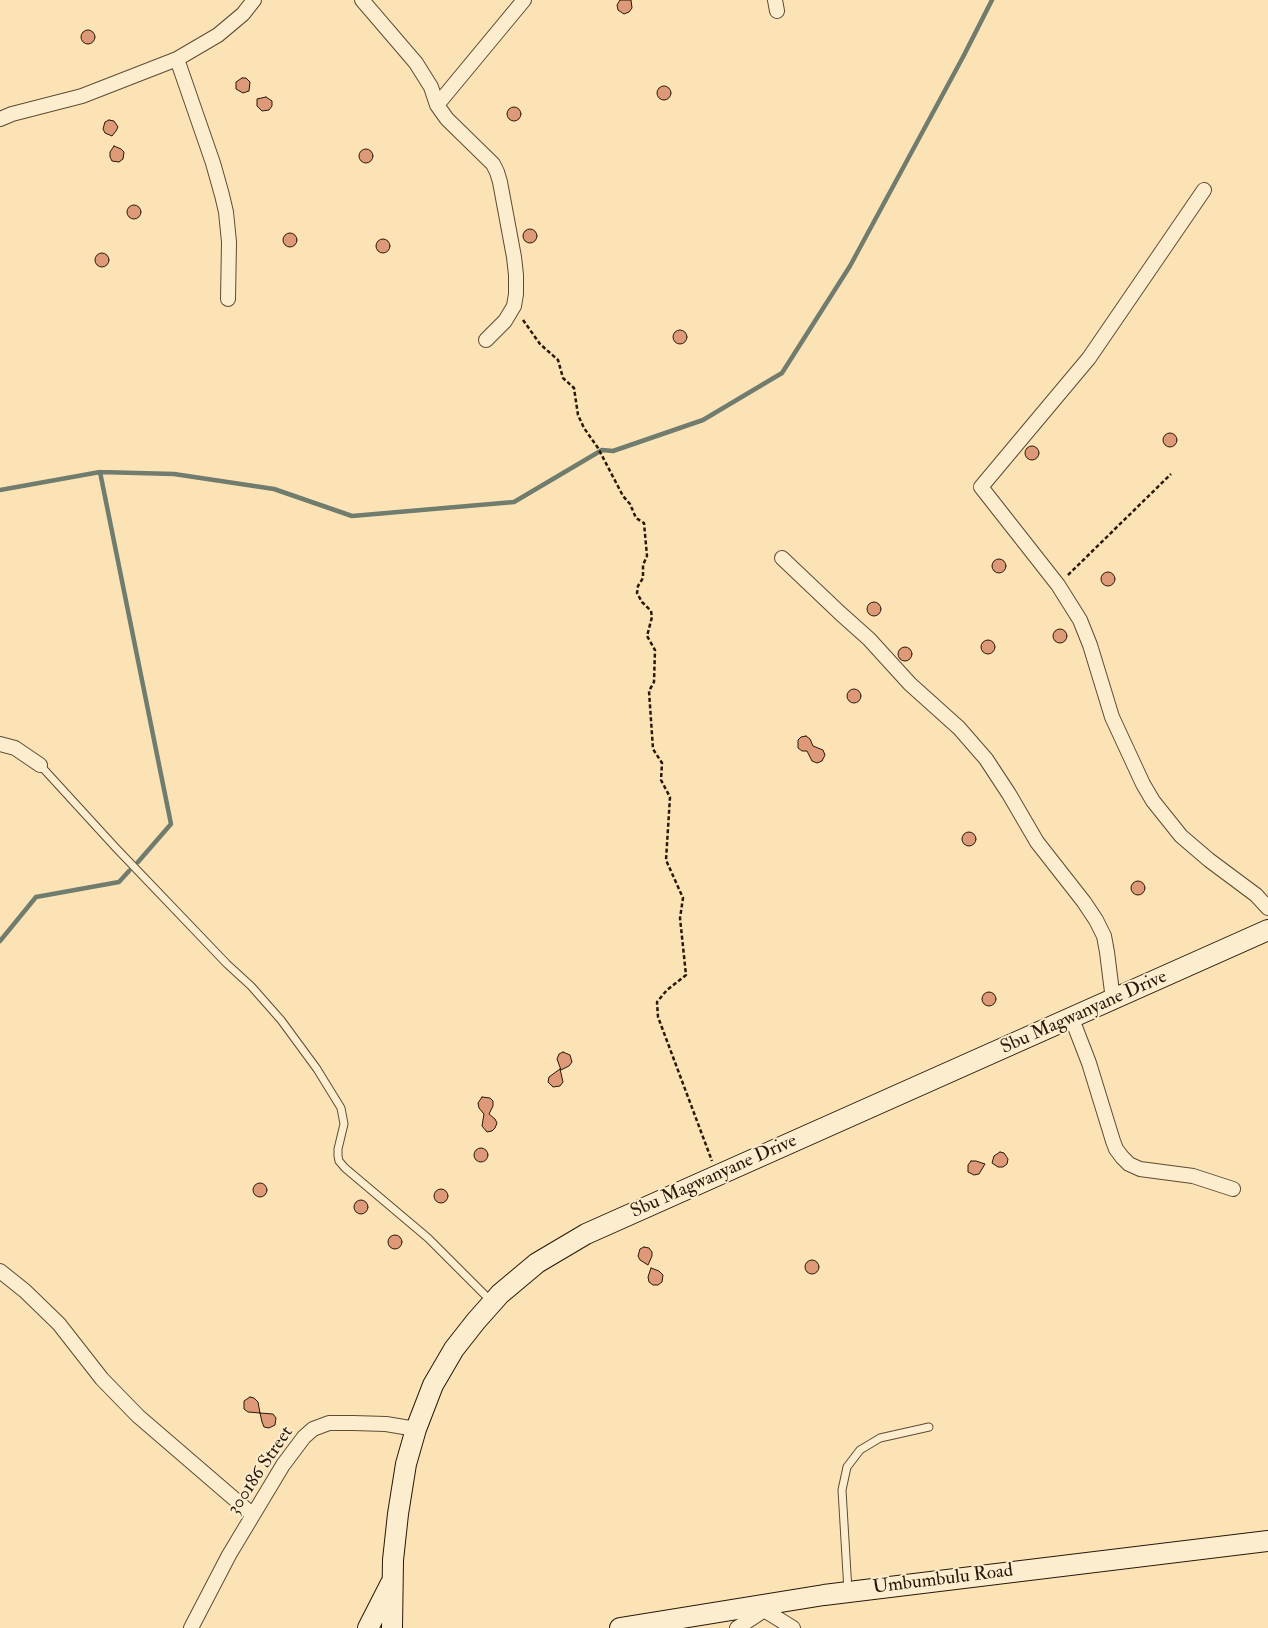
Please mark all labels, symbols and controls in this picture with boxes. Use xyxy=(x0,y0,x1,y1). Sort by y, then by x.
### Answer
street label: Sbu Magwanyane Drive xyxy=(997,966,1171,1060)
street label: Sbu Magwanyane Drive xyxy=(627,1130,801,1224)
street label: 300186 Street xyxy=(223,1422,299,1520)
street label: Umbumbulu Road xyxy=(871,1560,1015,1600)

